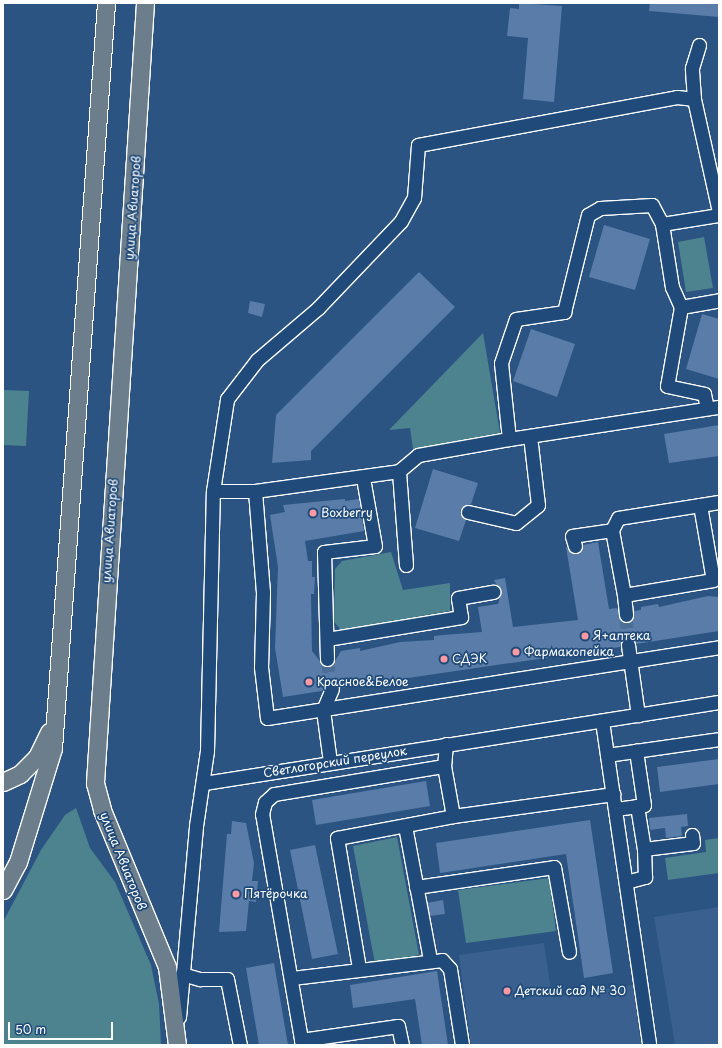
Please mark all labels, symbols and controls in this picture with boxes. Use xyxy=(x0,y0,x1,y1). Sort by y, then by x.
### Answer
street label: улица Авиаторов xyxy=(122,155,144,261)
street label: улица Авиаторов xyxy=(99,478,121,584)
place label: Boxberry xyxy=(321,506,373,520)
marker: Boxberry xyxy=(308,508,318,518)
place label: Я+аптека xyxy=(593,629,650,643)
marker: Я+аптека xyxy=(580,631,590,641)
place label: Фармакопейка xyxy=(524,645,614,659)
marker: Фармакопейка xyxy=(511,647,521,657)
place label: СДЭК xyxy=(452,652,487,666)
marker: СДЭК xyxy=(439,654,449,664)
place label: Красное&Белое xyxy=(317,675,409,689)
marker: Красное&Белое xyxy=(304,677,314,687)
street label: Светлогорский переулок xyxy=(262,744,408,780)
street label: улица Авиаторов xyxy=(97,810,149,912)
place label: Пятёрочка xyxy=(244,887,307,901)
marker: Пятёрочка xyxy=(231,889,241,899)
place label: Детский сад № 30 xyxy=(515,984,627,998)
marker: Детский сад № 30 xyxy=(502,986,512,996)
scale bar xyxy=(10,1014,115,1040)
text: 50 m xyxy=(15,1020,46,1038)

